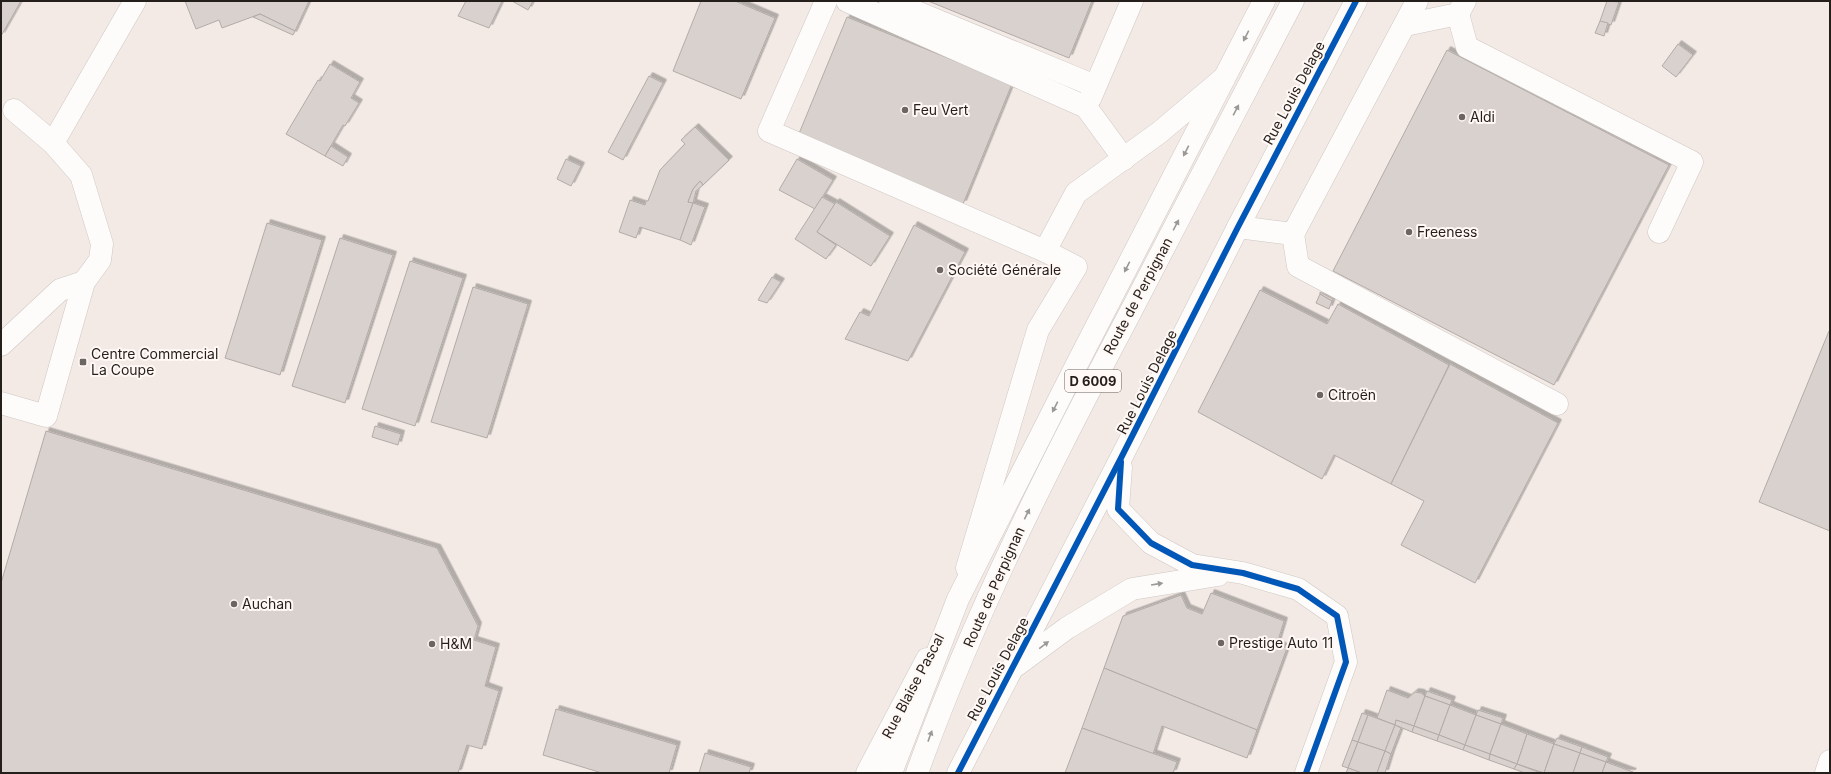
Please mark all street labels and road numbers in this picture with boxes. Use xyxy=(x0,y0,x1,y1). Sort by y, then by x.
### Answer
street label: Rue Louis Delage xyxy=(1259,38,1328,148)
street label: Route de Perpignan xyxy=(1099,234,1176,357)
street label: Rue Louis Delage xyxy=(1113,327,1180,437)
road number: D 6009 xyxy=(1065,370,1121,392)
street label: Route de Perpignan xyxy=(959,524,1028,650)
street label: Rue Louis Delage xyxy=(963,614,1032,724)
street label: Rue Blaise Pascal xyxy=(878,630,947,741)

